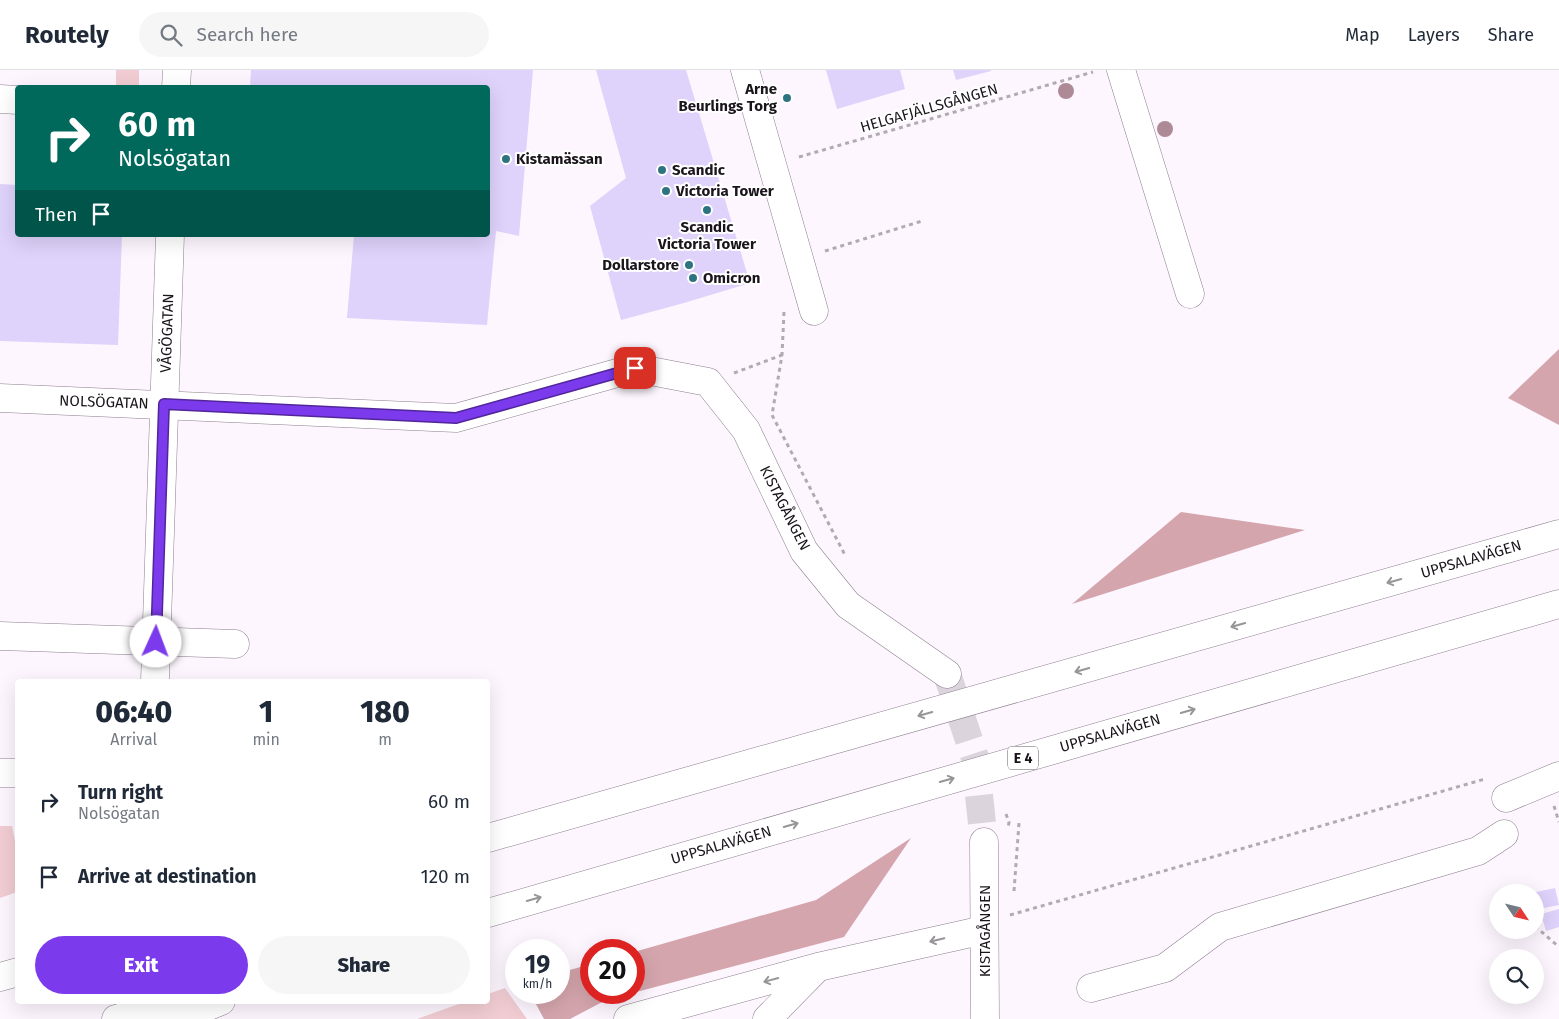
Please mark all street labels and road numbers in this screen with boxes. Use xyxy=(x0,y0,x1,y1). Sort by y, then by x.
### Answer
street label: HELGAFJÄLLSGÅNGEN xyxy=(858,80,1000,136)
street label: VÅGÖGATAN xyxy=(157,293,177,373)
street label: NOLSÖGATAN xyxy=(59,391,149,413)
street label: KISTAGÅNGEN xyxy=(756,463,814,553)
street label: UPPSALAVÄGEN xyxy=(1419,536,1523,582)
street label: UPPSALAVÄGEN xyxy=(1058,710,1162,756)
road number: E 4 xyxy=(1008,746,1038,770)
street label: UPPSALAVÄGEN xyxy=(669,822,773,868)
street label: KISTAGÅNGEN xyxy=(976,885,994,977)

